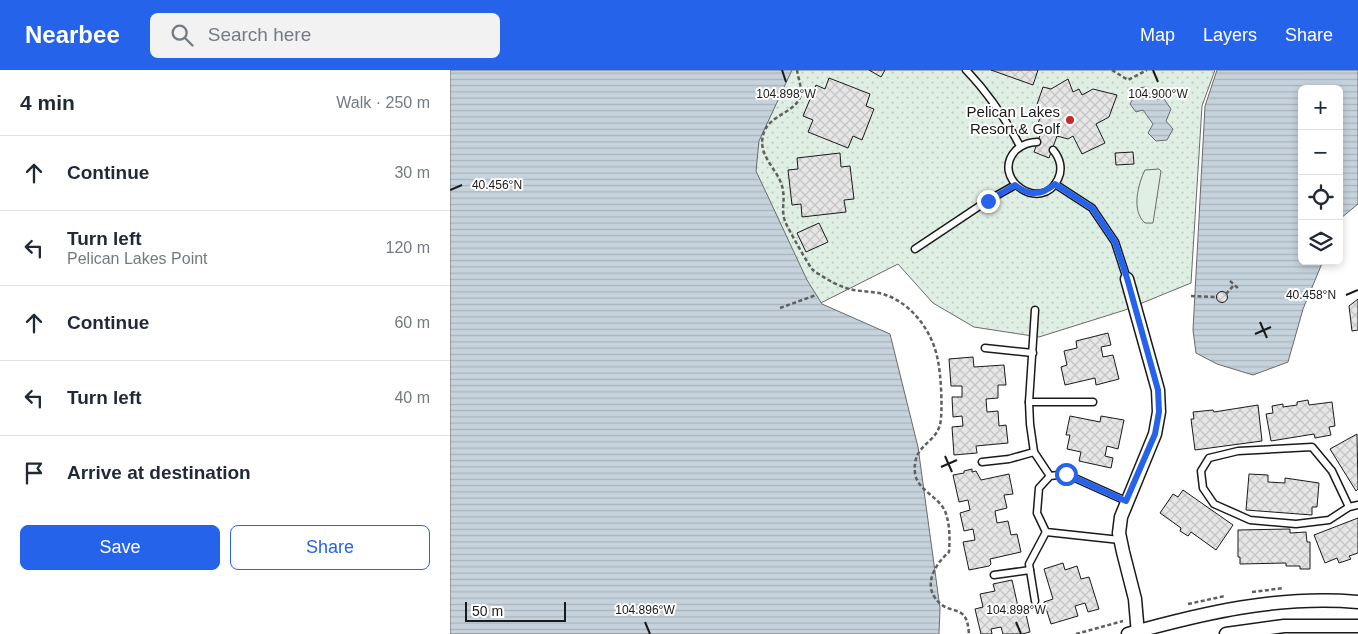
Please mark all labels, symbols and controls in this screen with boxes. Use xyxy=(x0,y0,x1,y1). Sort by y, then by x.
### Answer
search box xyxy=(150,13,500,58)
text: Nearbee xyxy=(25,21,120,48)
icon: search xyxy=(168,21,196,49)
text: Search here xyxy=(208,24,311,45)
text: Map xyxy=(1140,25,1175,45)
text: Layers xyxy=(1203,25,1257,45)
text: Share xyxy=(1285,25,1333,45)
map controls xyxy=(1298,85,1343,265)
button: + xyxy=(1298,85,1343,130)
text: 104.898°W xyxy=(756,87,816,101)
text: 104.900°W xyxy=(1128,87,1188,101)
text: 4 min xyxy=(20,91,75,114)
text: Walk · 250 m xyxy=(336,94,430,111)
place label: Pelican Lakes Resort & Golf xyxy=(967,103,1061,137)
marker: Pelican Lakes Resort & Golf xyxy=(1064,114,1076,126)
button: − xyxy=(1298,130,1343,175)
icon: ahead xyxy=(20,159,48,187)
text: Continue xyxy=(67,162,149,183)
text: 30 m xyxy=(394,164,430,181)
button: locate xyxy=(1298,175,1343,220)
text: 40.456°N xyxy=(472,178,522,192)
route end xyxy=(977,190,1000,213)
button: layers xyxy=(1298,220,1343,265)
text: Turn left xyxy=(67,228,142,249)
icon: left xyxy=(20,234,48,262)
text: 120 m xyxy=(386,239,430,256)
text: Pelican Lakes Point xyxy=(67,250,208,267)
text: 40.458°N xyxy=(1286,288,1336,302)
icon: ahead xyxy=(20,309,48,337)
text: Continue xyxy=(67,312,149,333)
text: 60 m xyxy=(394,314,430,331)
icon: left xyxy=(20,384,48,412)
text: Turn left xyxy=(67,387,142,408)
text: 40 m xyxy=(394,389,430,406)
icon: arrive xyxy=(20,459,48,487)
text: Arrive at destination xyxy=(67,462,251,483)
route start xyxy=(1055,463,1078,486)
button: Save xyxy=(20,525,220,570)
button: Share xyxy=(230,525,430,570)
scale bar xyxy=(465,599,566,622)
text: 50 m xyxy=(472,603,503,619)
text: 104.896°W xyxy=(615,603,675,617)
text: 104.898°W xyxy=(986,603,1046,617)

